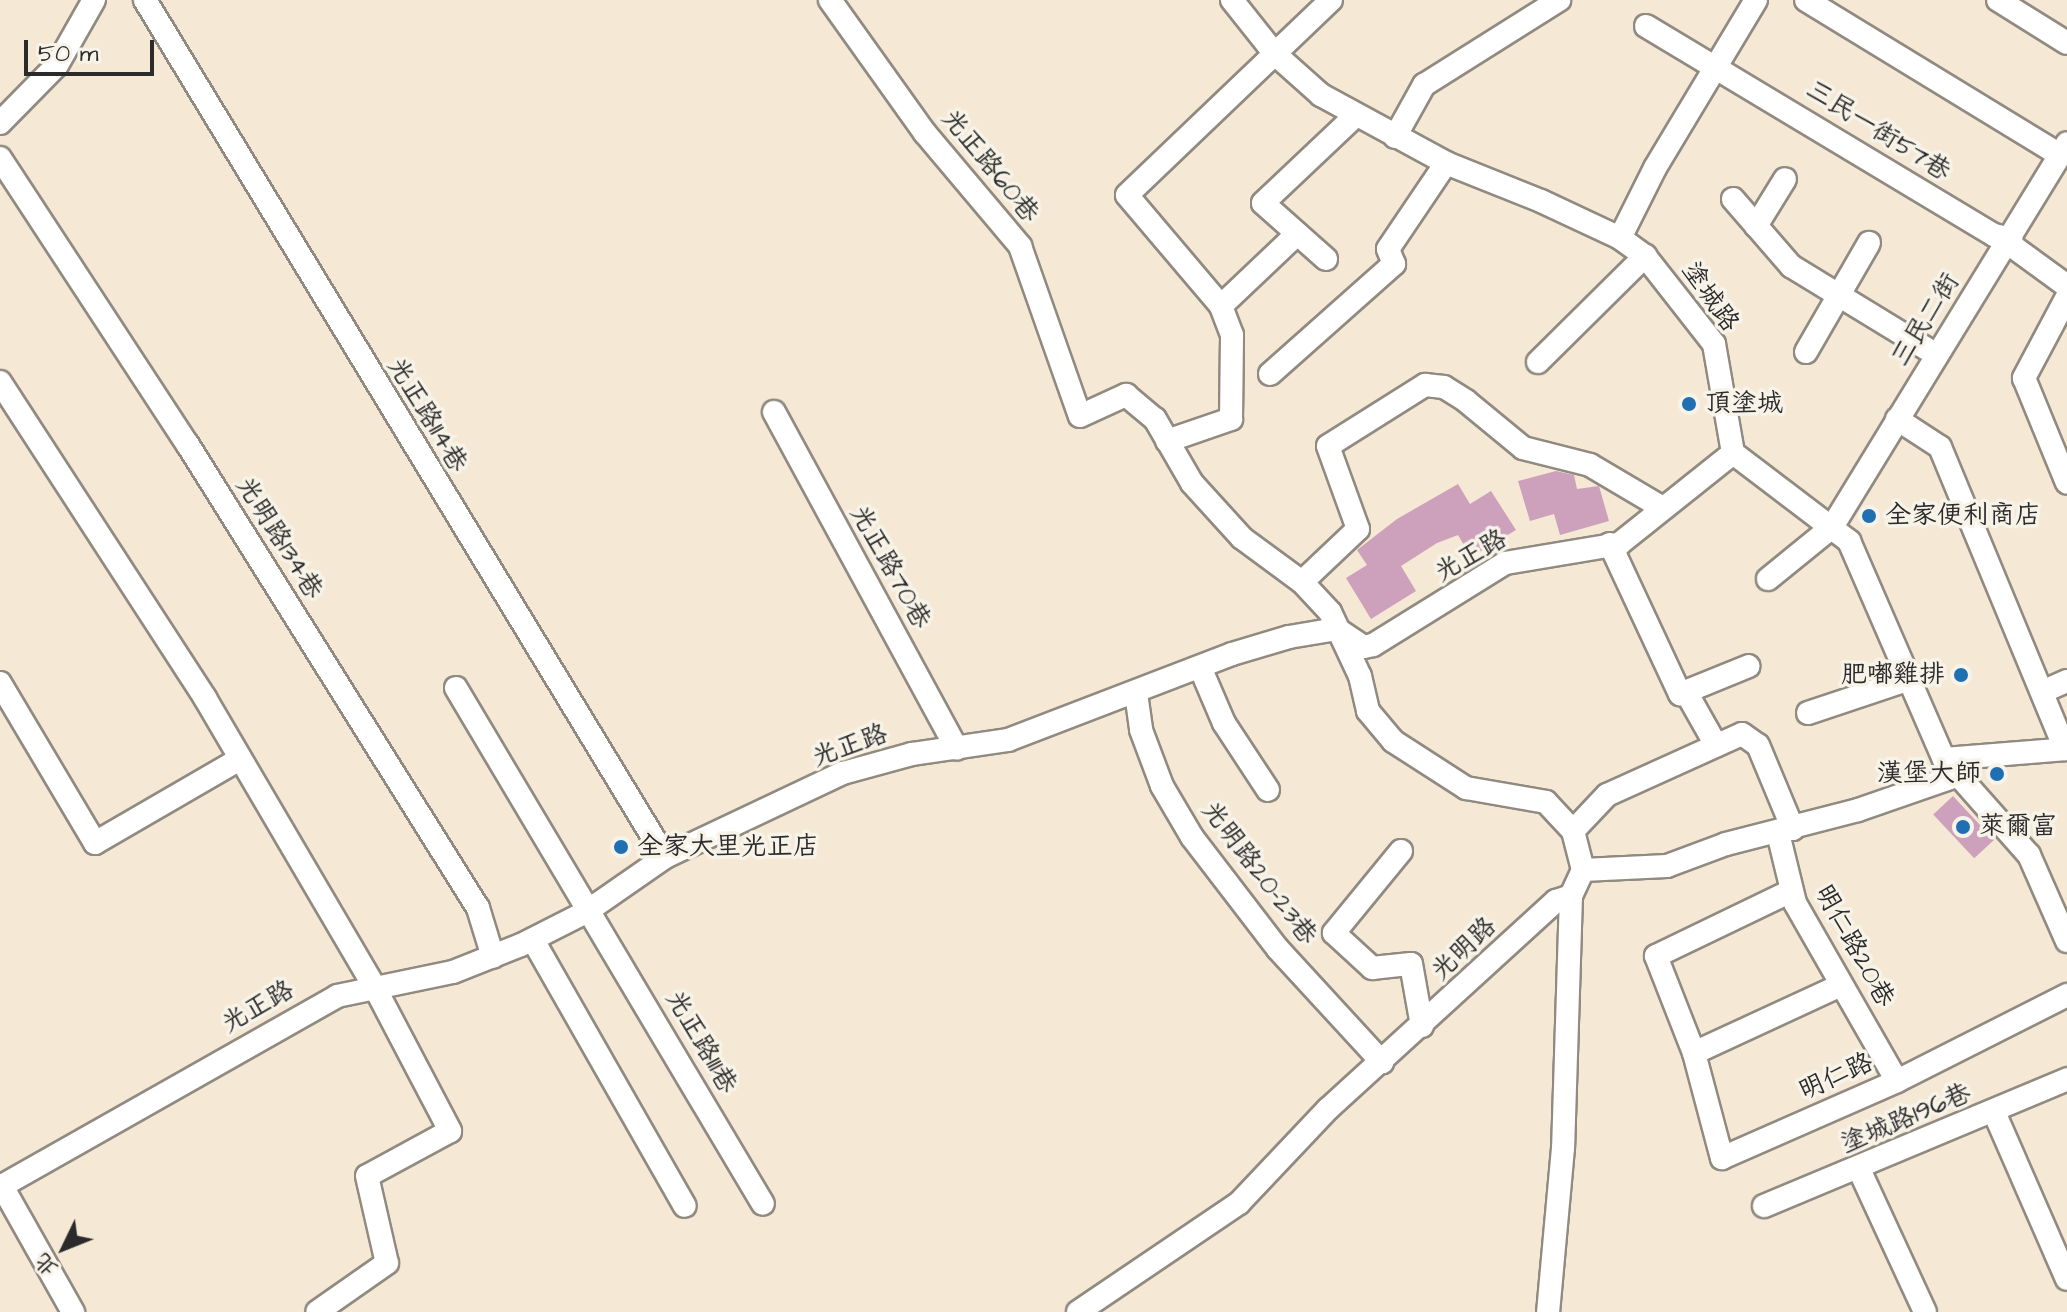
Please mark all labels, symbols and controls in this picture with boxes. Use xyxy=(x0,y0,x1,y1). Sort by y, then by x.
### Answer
scale bar xyxy=(28,24,158,74)
text: 50 m xyxy=(38,37,98,71)
street label: 三民一街57巷 xyxy=(1800,74,1956,188)
street label: 光正路60巷 xyxy=(935,103,1045,229)
street label: 塗城路 xyxy=(1675,256,1745,338)
street label: 三民二街 xyxy=(1885,268,1967,372)
street label: 光正路114巷 xyxy=(381,352,473,478)
place label: 頂塗城 xyxy=(1705,388,1783,420)
marker: 頂塗城 xyxy=(1680,395,1698,413)
street label: 光明路134巷 xyxy=(229,471,329,605)
street label: 光正路70巷 xyxy=(843,500,937,634)
place label: 全家便利商店 xyxy=(1885,500,2041,532)
marker: 全家便利商店 xyxy=(1860,507,1878,525)
street label: 光正路 xyxy=(1429,523,1513,589)
place label: 肥嘟雞排 xyxy=(1841,659,1945,691)
marker: 肥嘟雞排 xyxy=(1952,666,1970,684)
street label: 光正路 xyxy=(808,719,892,773)
place label: 漢堡大師 xyxy=(1877,758,1981,790)
marker: 漢堡大師 xyxy=(1988,765,2006,783)
street label: 光明路20-23巷 xyxy=(1195,795,1323,951)
place label: 萊爾富 xyxy=(1979,811,2057,843)
marker: 萊爾富 xyxy=(1954,818,1972,836)
place label: 全家大里光正店 xyxy=(637,831,819,863)
marker: 全家大里光正店 xyxy=(612,838,630,856)
street label: 明仁路20巷 xyxy=(1808,879,1900,1013)
street label: 光明路 xyxy=(1425,911,1503,987)
street label: 光正路 xyxy=(216,974,300,1040)
street label: 光正路111巷 xyxy=(659,985,743,1099)
street label: 明仁路 xyxy=(1794,1047,1878,1107)
street label: 塗城路196巷 xyxy=(1836,1078,1976,1160)
north arrow xyxy=(24,1208,104,1288)
text: 北 xyxy=(27,1246,65,1283)

